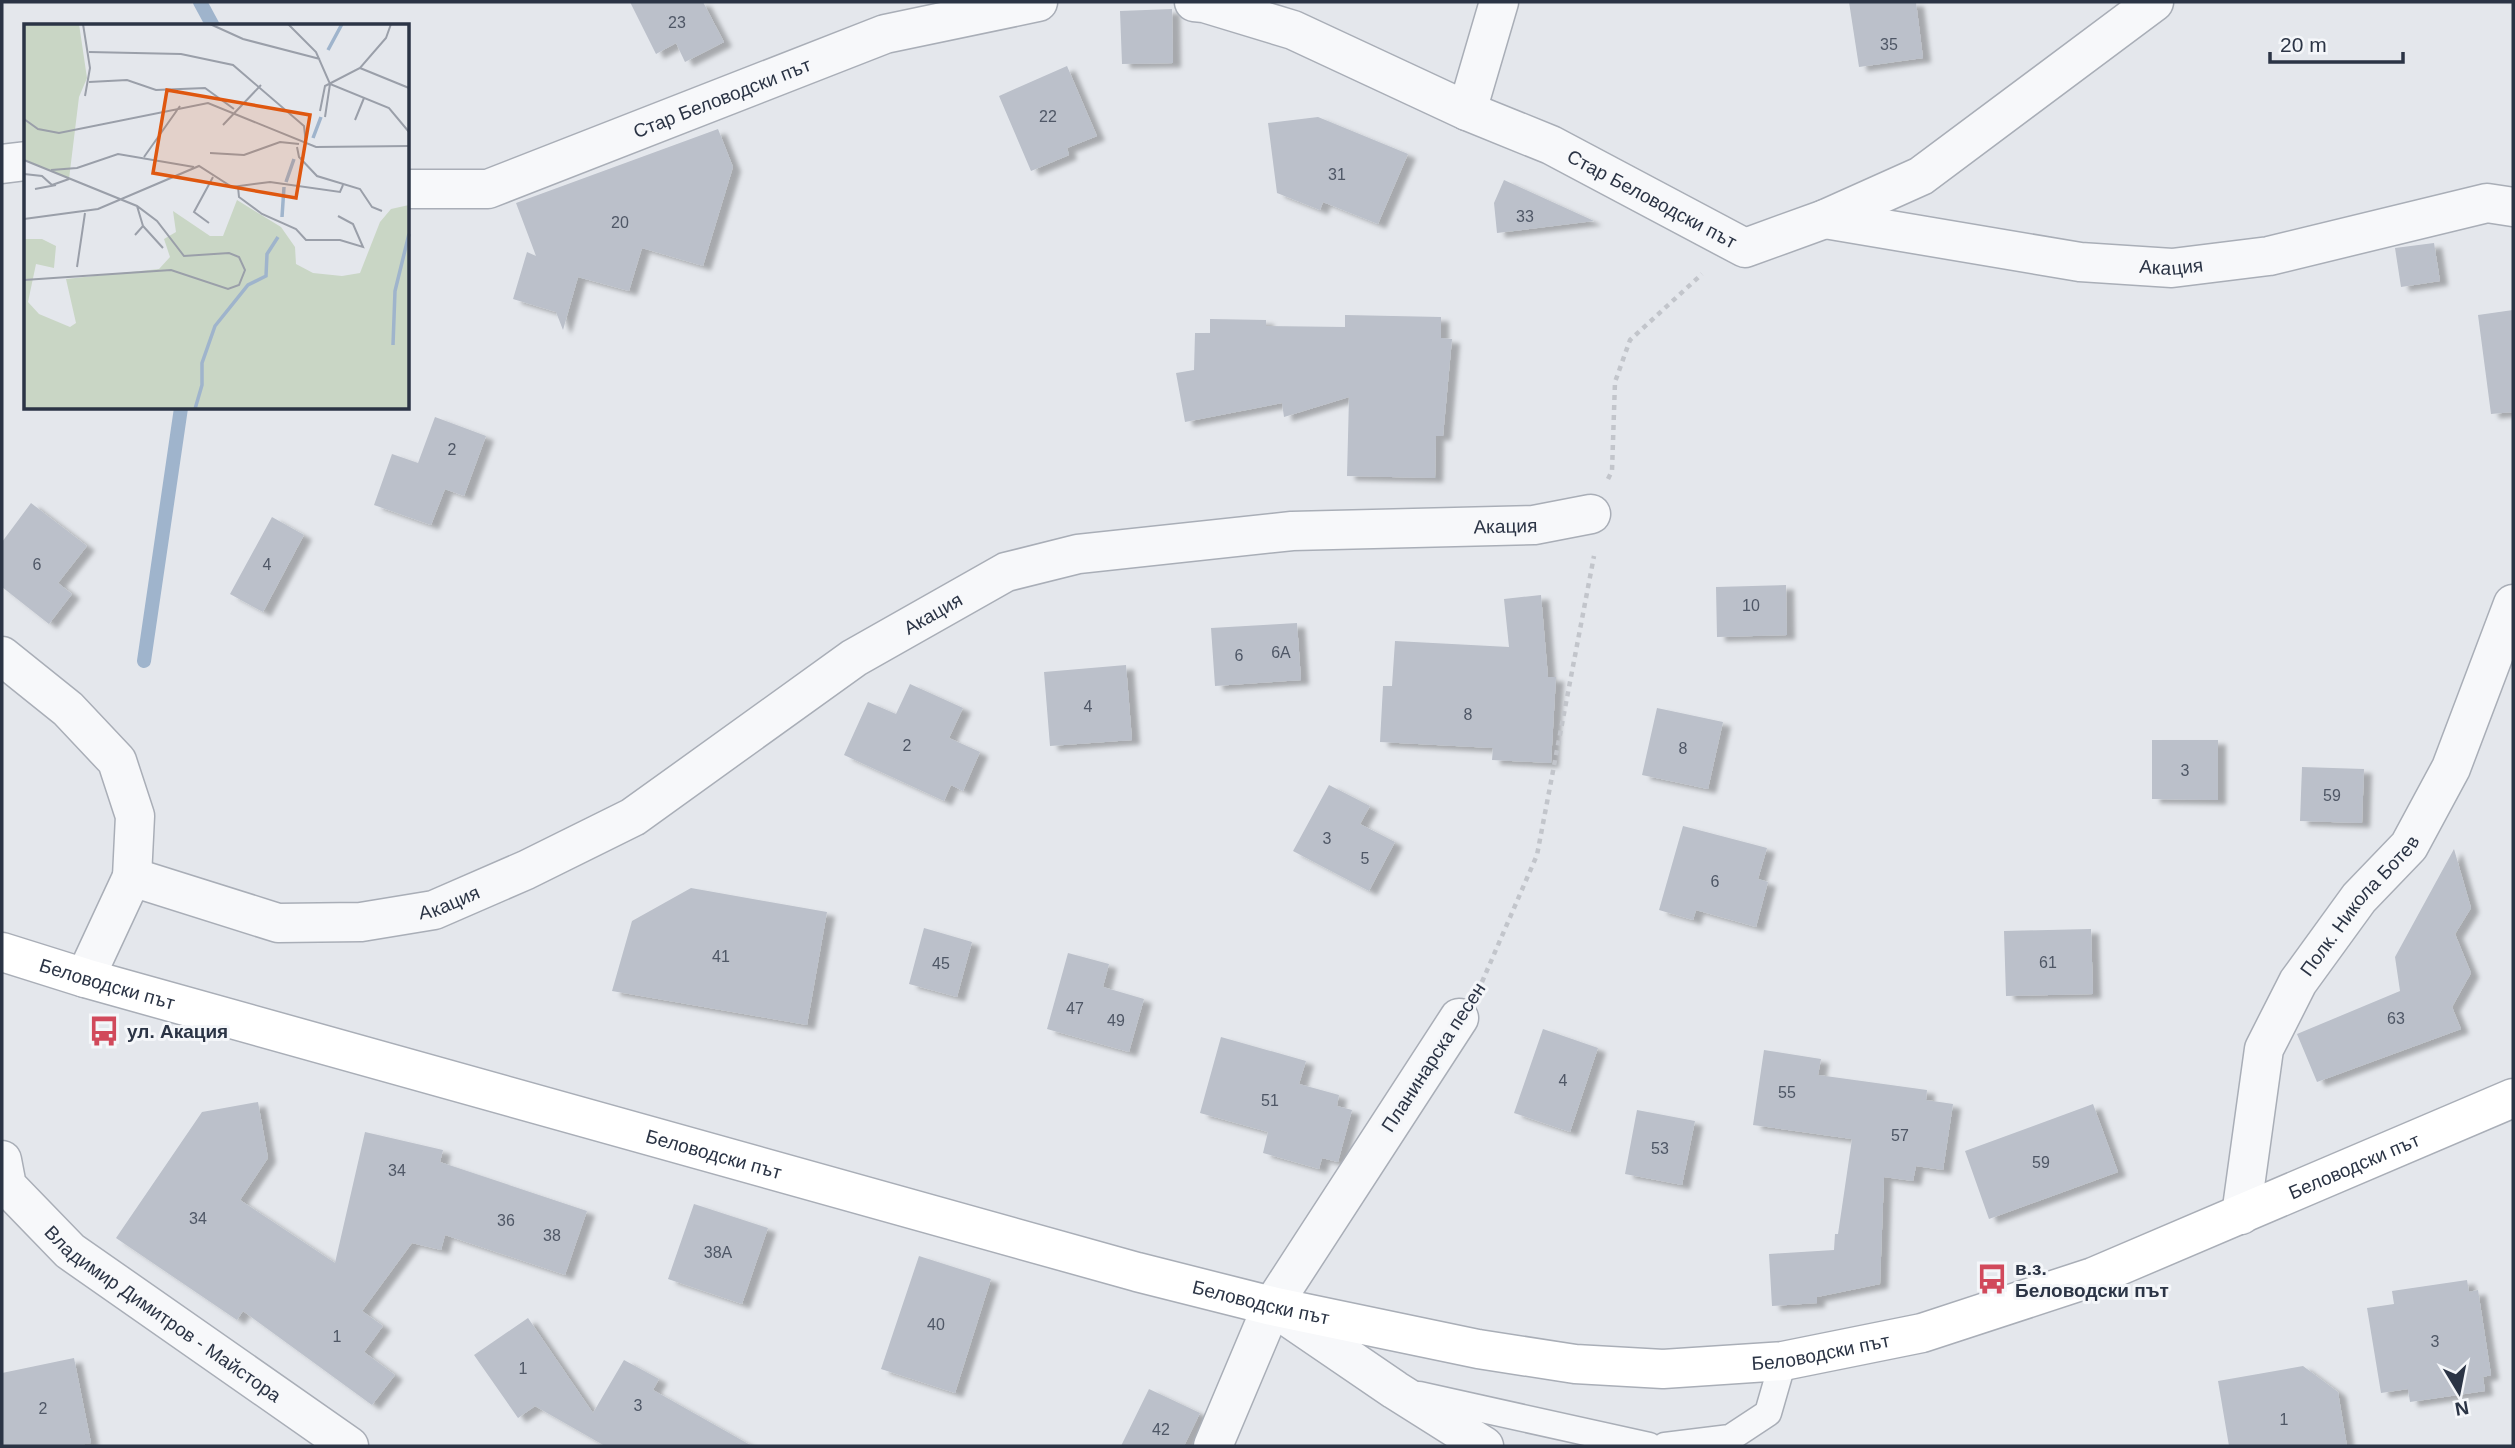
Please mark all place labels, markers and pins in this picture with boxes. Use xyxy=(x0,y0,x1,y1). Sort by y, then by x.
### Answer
bus stop icon: ул. Акация xyxy=(87,1014,121,1048)
place label: ул. Акация xyxy=(127,1021,228,1042)
place label: в.з. Беловодски път xyxy=(2015,1258,2169,1301)
bus stop icon: в.з. Беловодски път xyxy=(1975,1262,2009,1296)

